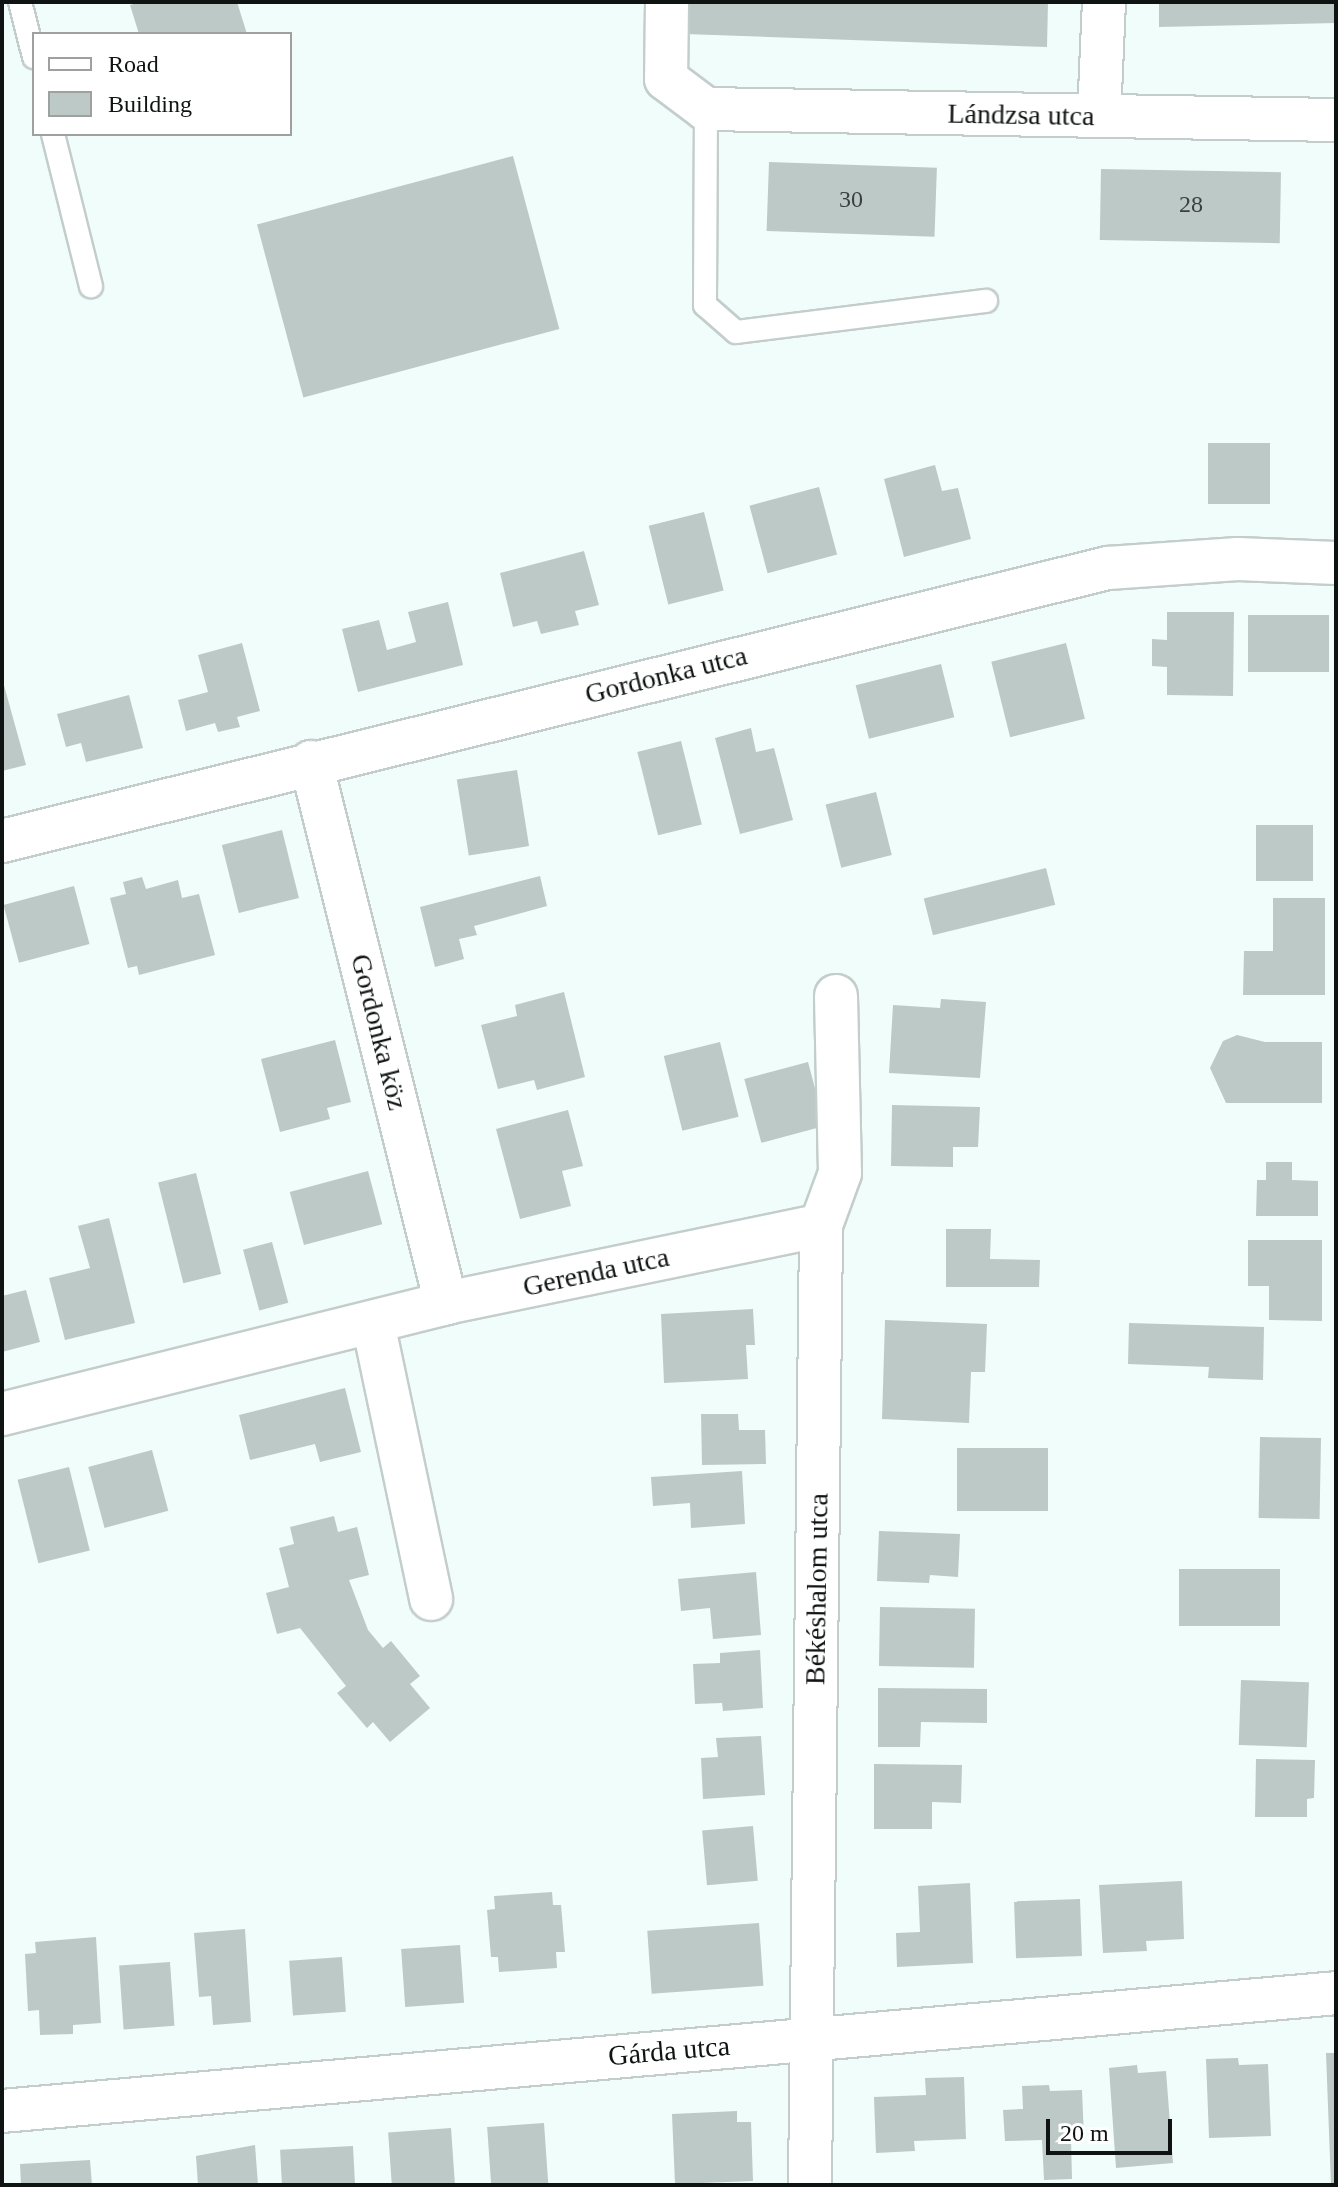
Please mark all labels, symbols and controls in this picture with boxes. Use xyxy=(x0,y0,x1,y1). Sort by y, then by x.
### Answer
legend xyxy=(32,32,292,136)
text: Road xyxy=(108,51,159,77)
text: Building xyxy=(108,91,192,117)
street label: Lándzsa utca xyxy=(947,97,1095,133)
house number: 30 xyxy=(839,186,863,214)
house number: 28 xyxy=(1179,191,1203,219)
street label: Gordonka utca xyxy=(582,639,750,711)
street label: Gordonka köz xyxy=(343,951,415,1113)
street label: Gerenda utca xyxy=(520,1240,672,1304)
street label: Békéshalom utca xyxy=(799,1493,835,1685)
street label: Gárda utca xyxy=(607,2029,731,2073)
scale bar xyxy=(1050,2103,1176,2153)
text: 20 m xyxy=(1060,2120,1109,2146)

